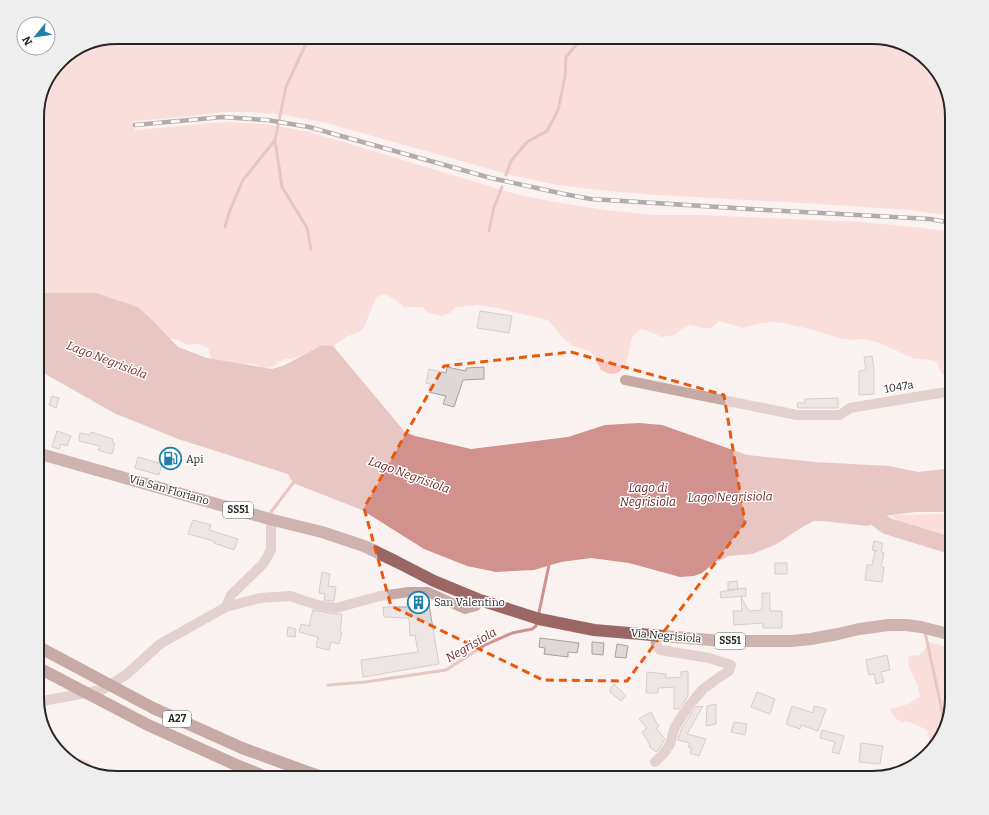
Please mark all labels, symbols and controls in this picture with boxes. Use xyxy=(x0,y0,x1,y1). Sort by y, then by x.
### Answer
north arrow xyxy=(16,16,56,56)
text: N xyxy=(20,33,35,47)
water label: Lago Negrisiola xyxy=(65,338,149,382)
street label: 1047a xyxy=(883,378,915,396)
fuel station icon: Api xyxy=(157,446,183,472)
place label: Api xyxy=(186,453,204,466)
water label: Lago Negrisiola xyxy=(366,454,452,496)
street label: Via San Floriano xyxy=(127,472,211,508)
water label: Lago di Negrisiola xyxy=(620,481,676,509)
water label: Lago Negrisiola xyxy=(687,489,773,505)
road number: SS51 xyxy=(223,502,253,518)
building icon: San Valentino xyxy=(406,589,432,615)
place label: San Valentino xyxy=(434,596,505,609)
water label: Negrisiola xyxy=(443,625,499,665)
street label: Via Negrisiola xyxy=(630,626,702,646)
road number: SS51 xyxy=(715,633,745,649)
road number: A27 xyxy=(163,711,191,727)

